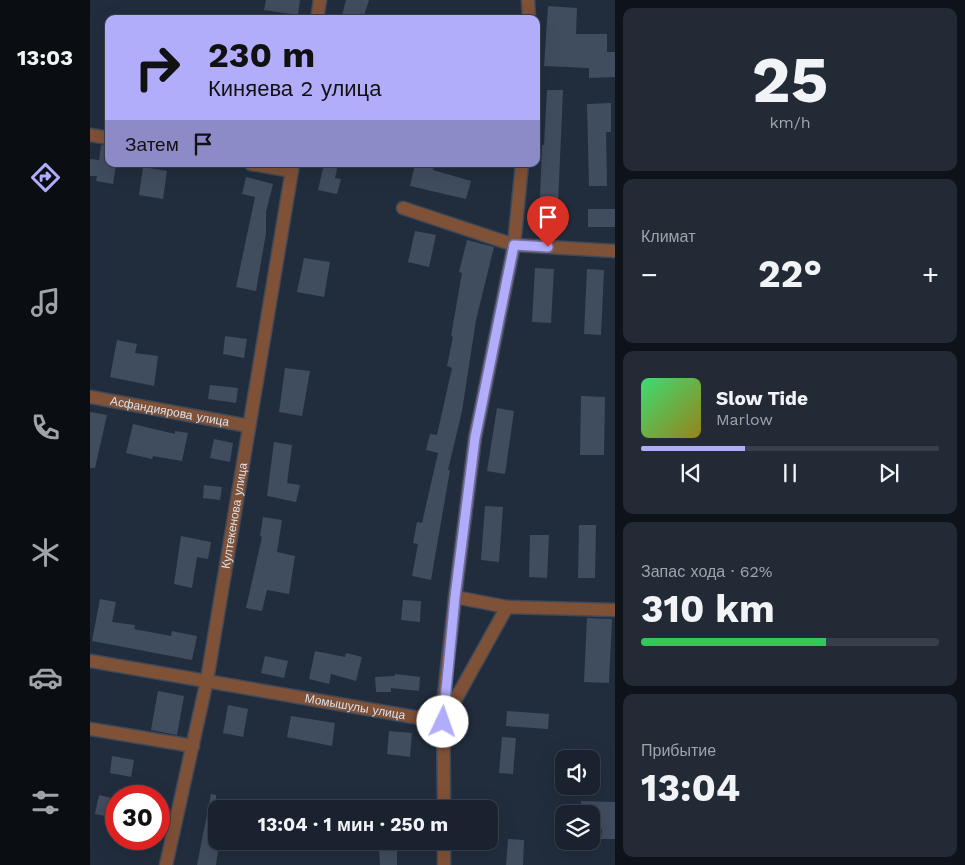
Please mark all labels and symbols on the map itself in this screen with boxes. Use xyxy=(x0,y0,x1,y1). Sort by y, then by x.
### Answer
pin xyxy=(527,196,569,247)
street label: Асфандиярова улица xyxy=(109,394,231,429)
street label: Култекенова улица xyxy=(219,461,250,570)
street label: Момышулы улица xyxy=(304,691,407,722)
position arrow xyxy=(416,695,468,747)
speed limit sign: 30 xyxy=(105,785,170,850)

